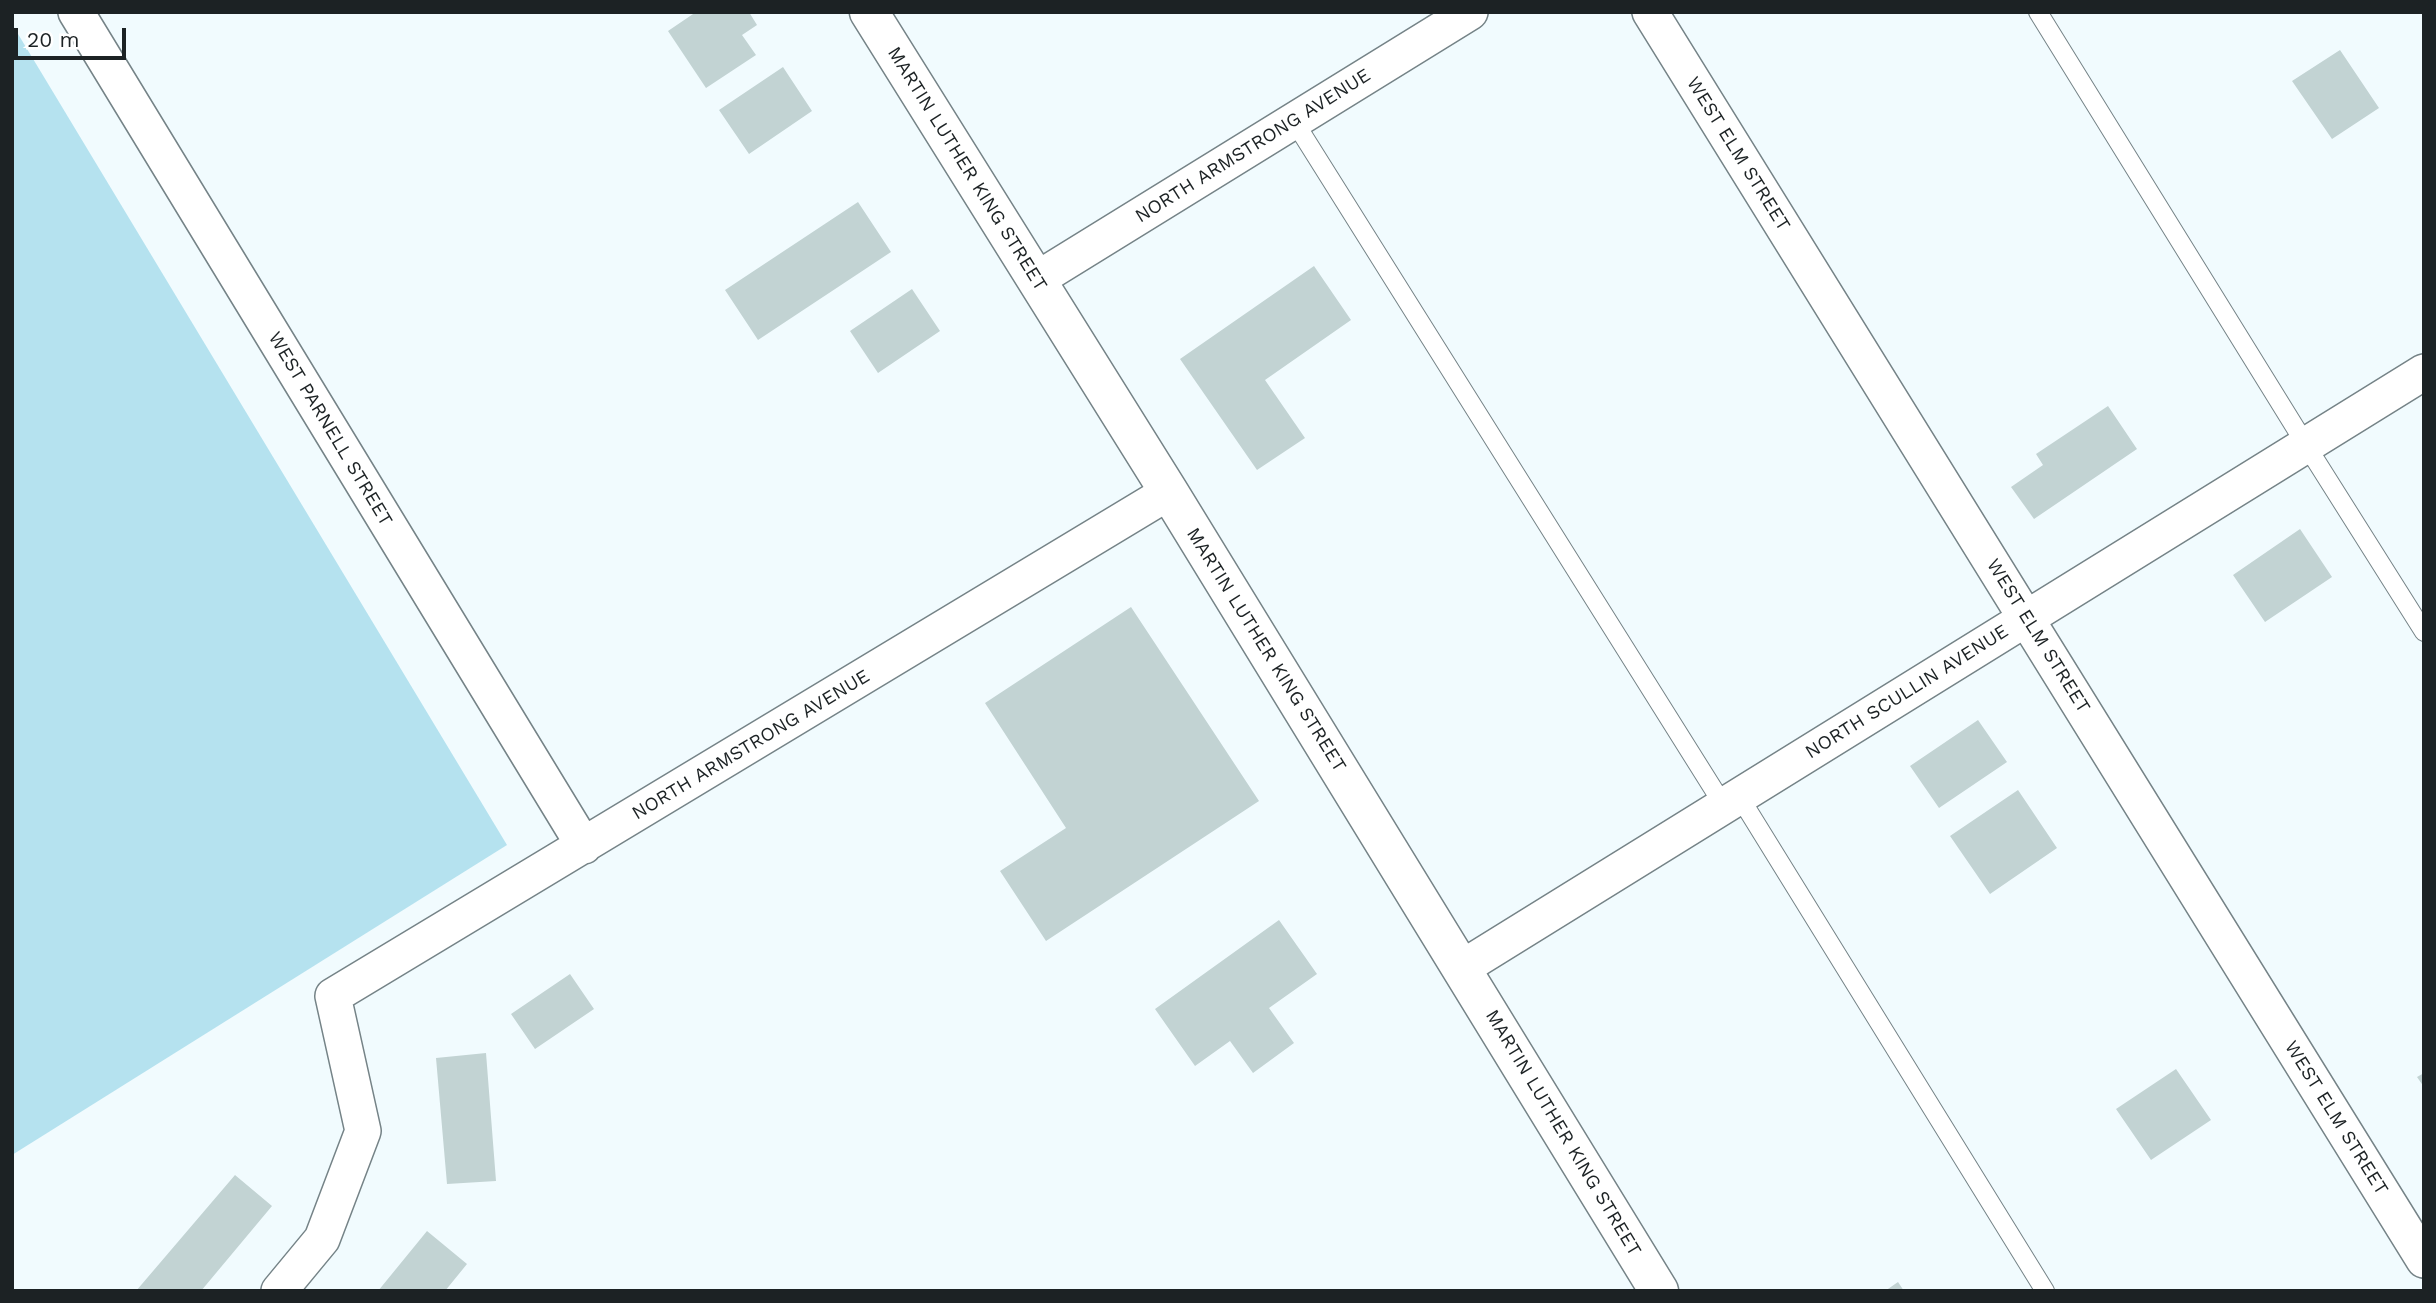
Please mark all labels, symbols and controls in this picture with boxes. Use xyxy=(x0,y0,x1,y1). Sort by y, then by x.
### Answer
scale bar xyxy=(18,14,130,58)
text: 20 m xyxy=(27,27,79,52)
street label: MARTIN LUTHER KING STREET xyxy=(882,43,1052,295)
street label: NORTH ARMSTRONG AVENUE xyxy=(1131,64,1375,228)
street label: WEST ELM STREET xyxy=(1681,73,1795,235)
street label: WEST PARNELL STREET xyxy=(263,328,397,530)
street label: MARTIN LUTHER KING STREET xyxy=(1181,524,1351,776)
street label: WEST ELM STREET xyxy=(1981,555,2095,717)
street label: NORTH SCULLIN AVENUE xyxy=(1801,620,2013,764)
street label: NORTH ARMSTRONG AVENUE xyxy=(628,665,874,825)
street label: MARTIN LUTHER KING STREET xyxy=(1480,1006,1646,1260)
street label: WEST ELM STREET xyxy=(2279,1037,2393,1199)

